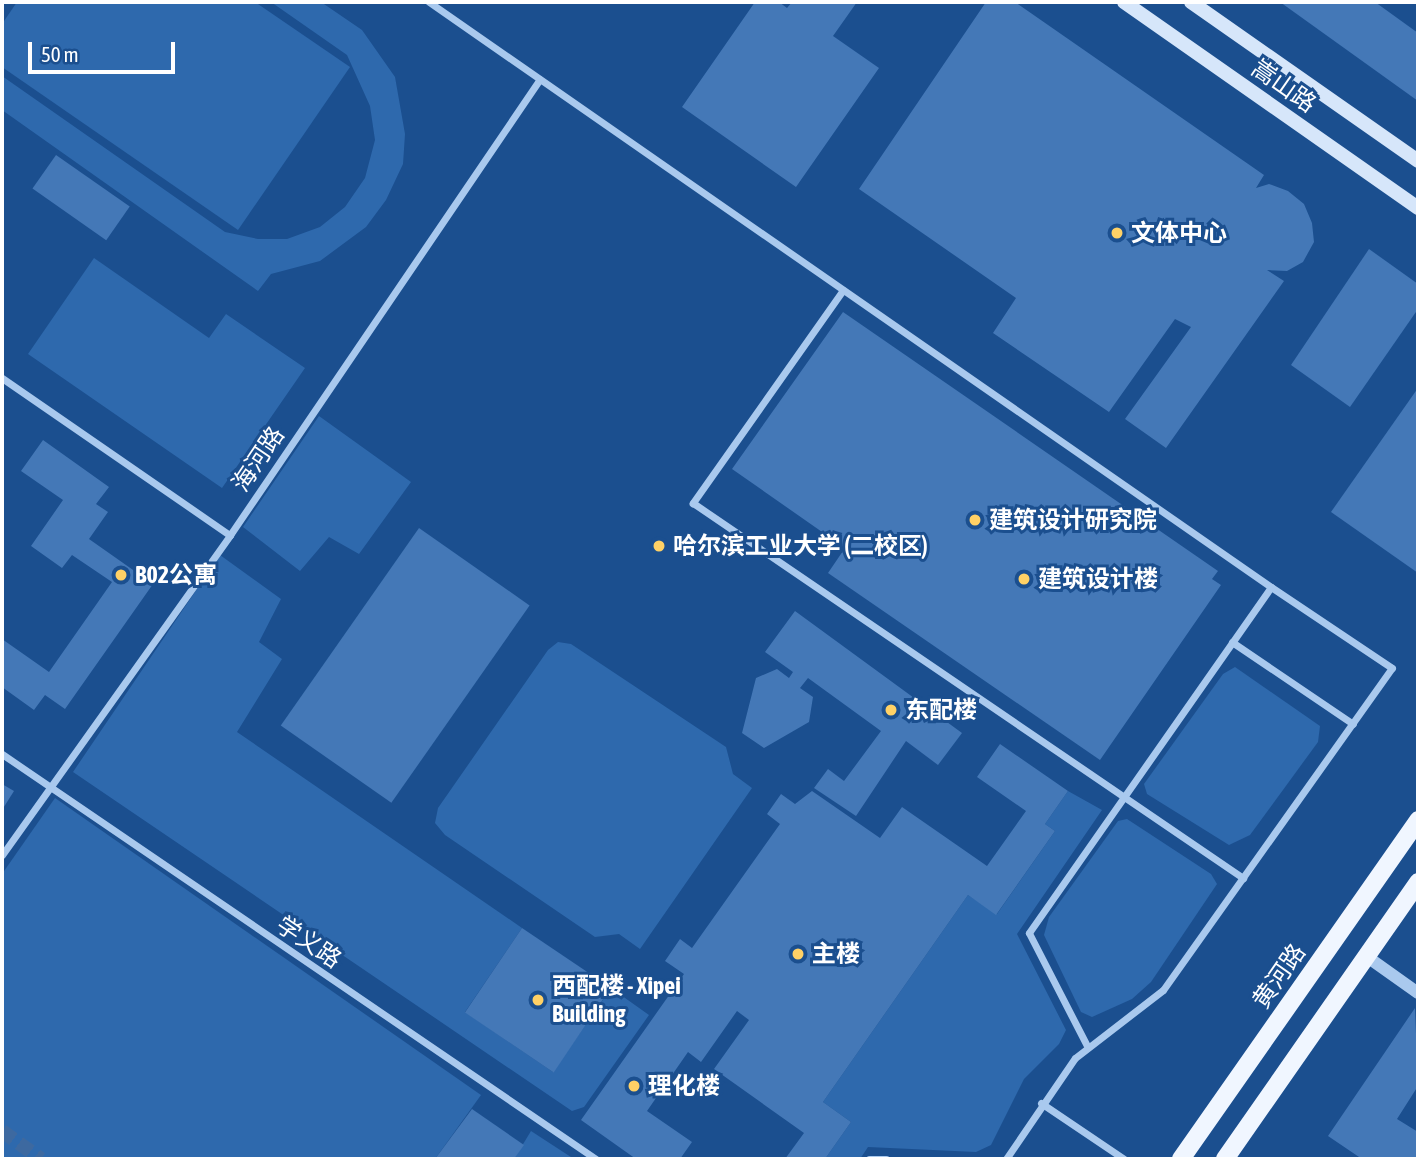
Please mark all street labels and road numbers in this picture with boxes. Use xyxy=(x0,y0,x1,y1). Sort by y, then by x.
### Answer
street label: 嵩山路 xyxy=(1246,54,1322,118)
street label: 海河路 xyxy=(226,421,290,497)
street label: 学义路 xyxy=(271,910,347,974)
street label: 黄河路 xyxy=(1247,938,1311,1014)

